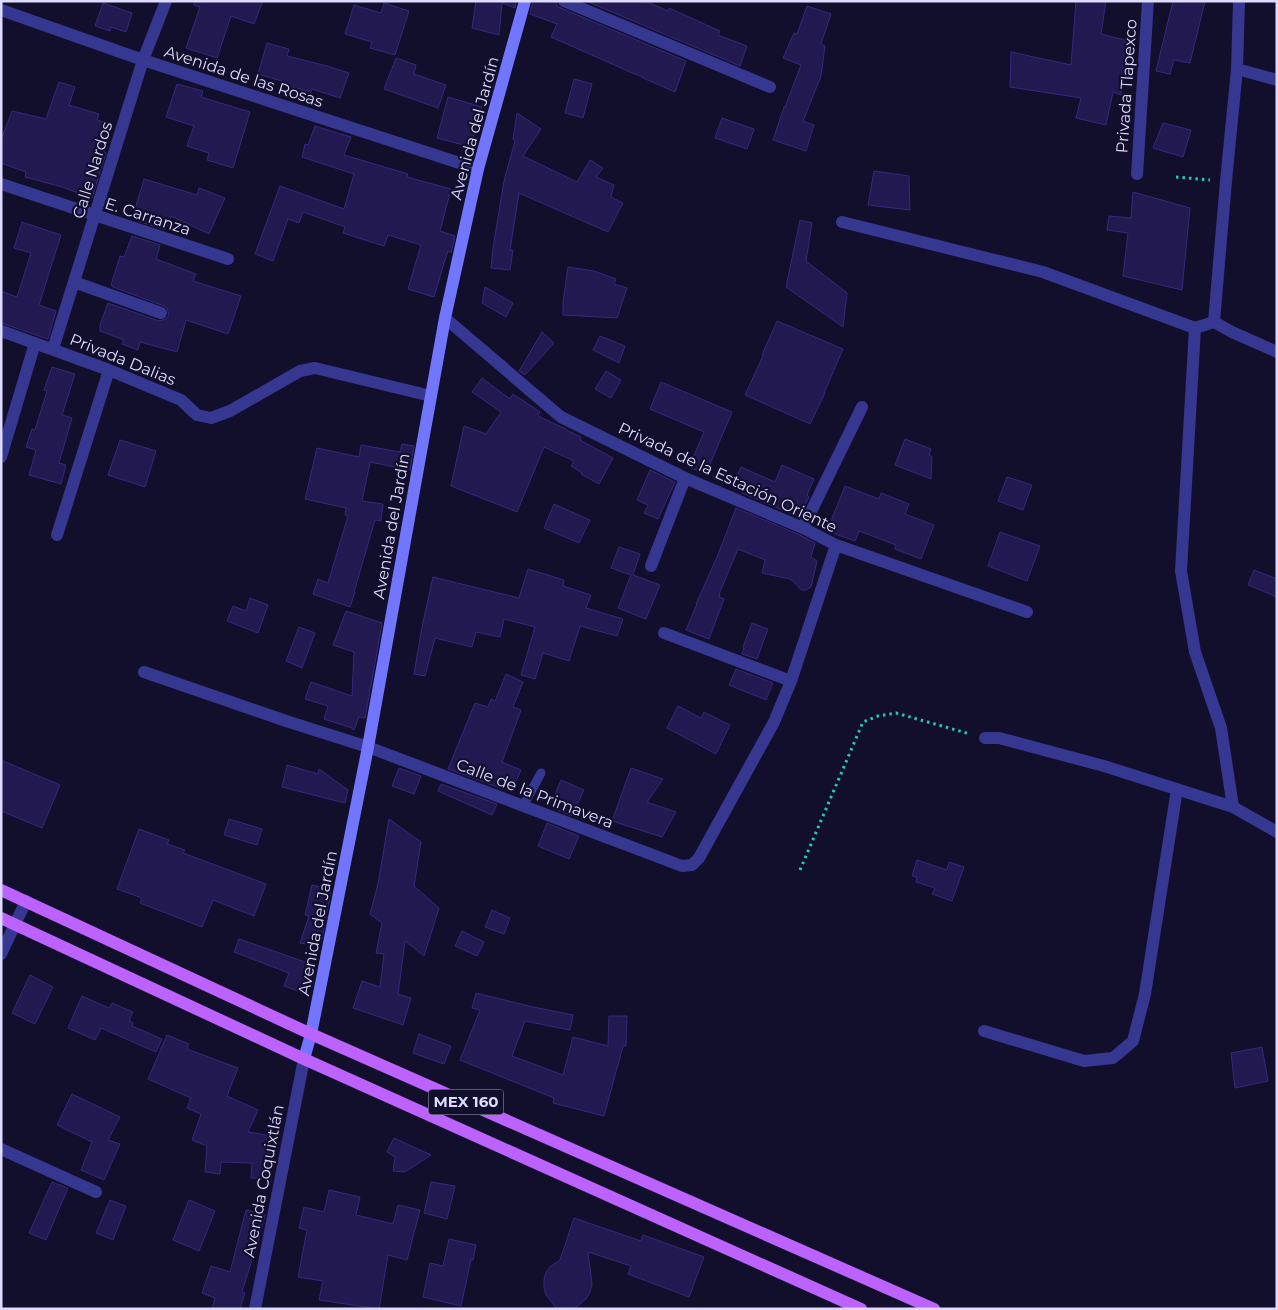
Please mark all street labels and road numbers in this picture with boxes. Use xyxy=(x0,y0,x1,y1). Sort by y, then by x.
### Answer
street label: Privada Tlapexco xyxy=(1112,18,1141,154)
street label: Avenida de las Rosas xyxy=(162,42,326,111)
street label: Avenida del Jardín xyxy=(446,54,503,202)
street label: Calle Nardos xyxy=(69,119,116,221)
street label: E. Carranza xyxy=(103,194,193,239)
street label: Privada Dalias xyxy=(67,330,179,389)
street label: Privada de la Estación Oriente xyxy=(615,418,840,537)
street label: Avenida del Jardín xyxy=(369,452,414,600)
street label: Calle de la Primavera xyxy=(453,755,616,832)
street label: Avenida del Jardín xyxy=(294,849,341,997)
road number: MEX 160 xyxy=(428,1090,504,1114)
street label: Avenida Coquixtlán xyxy=(239,1103,288,1259)

